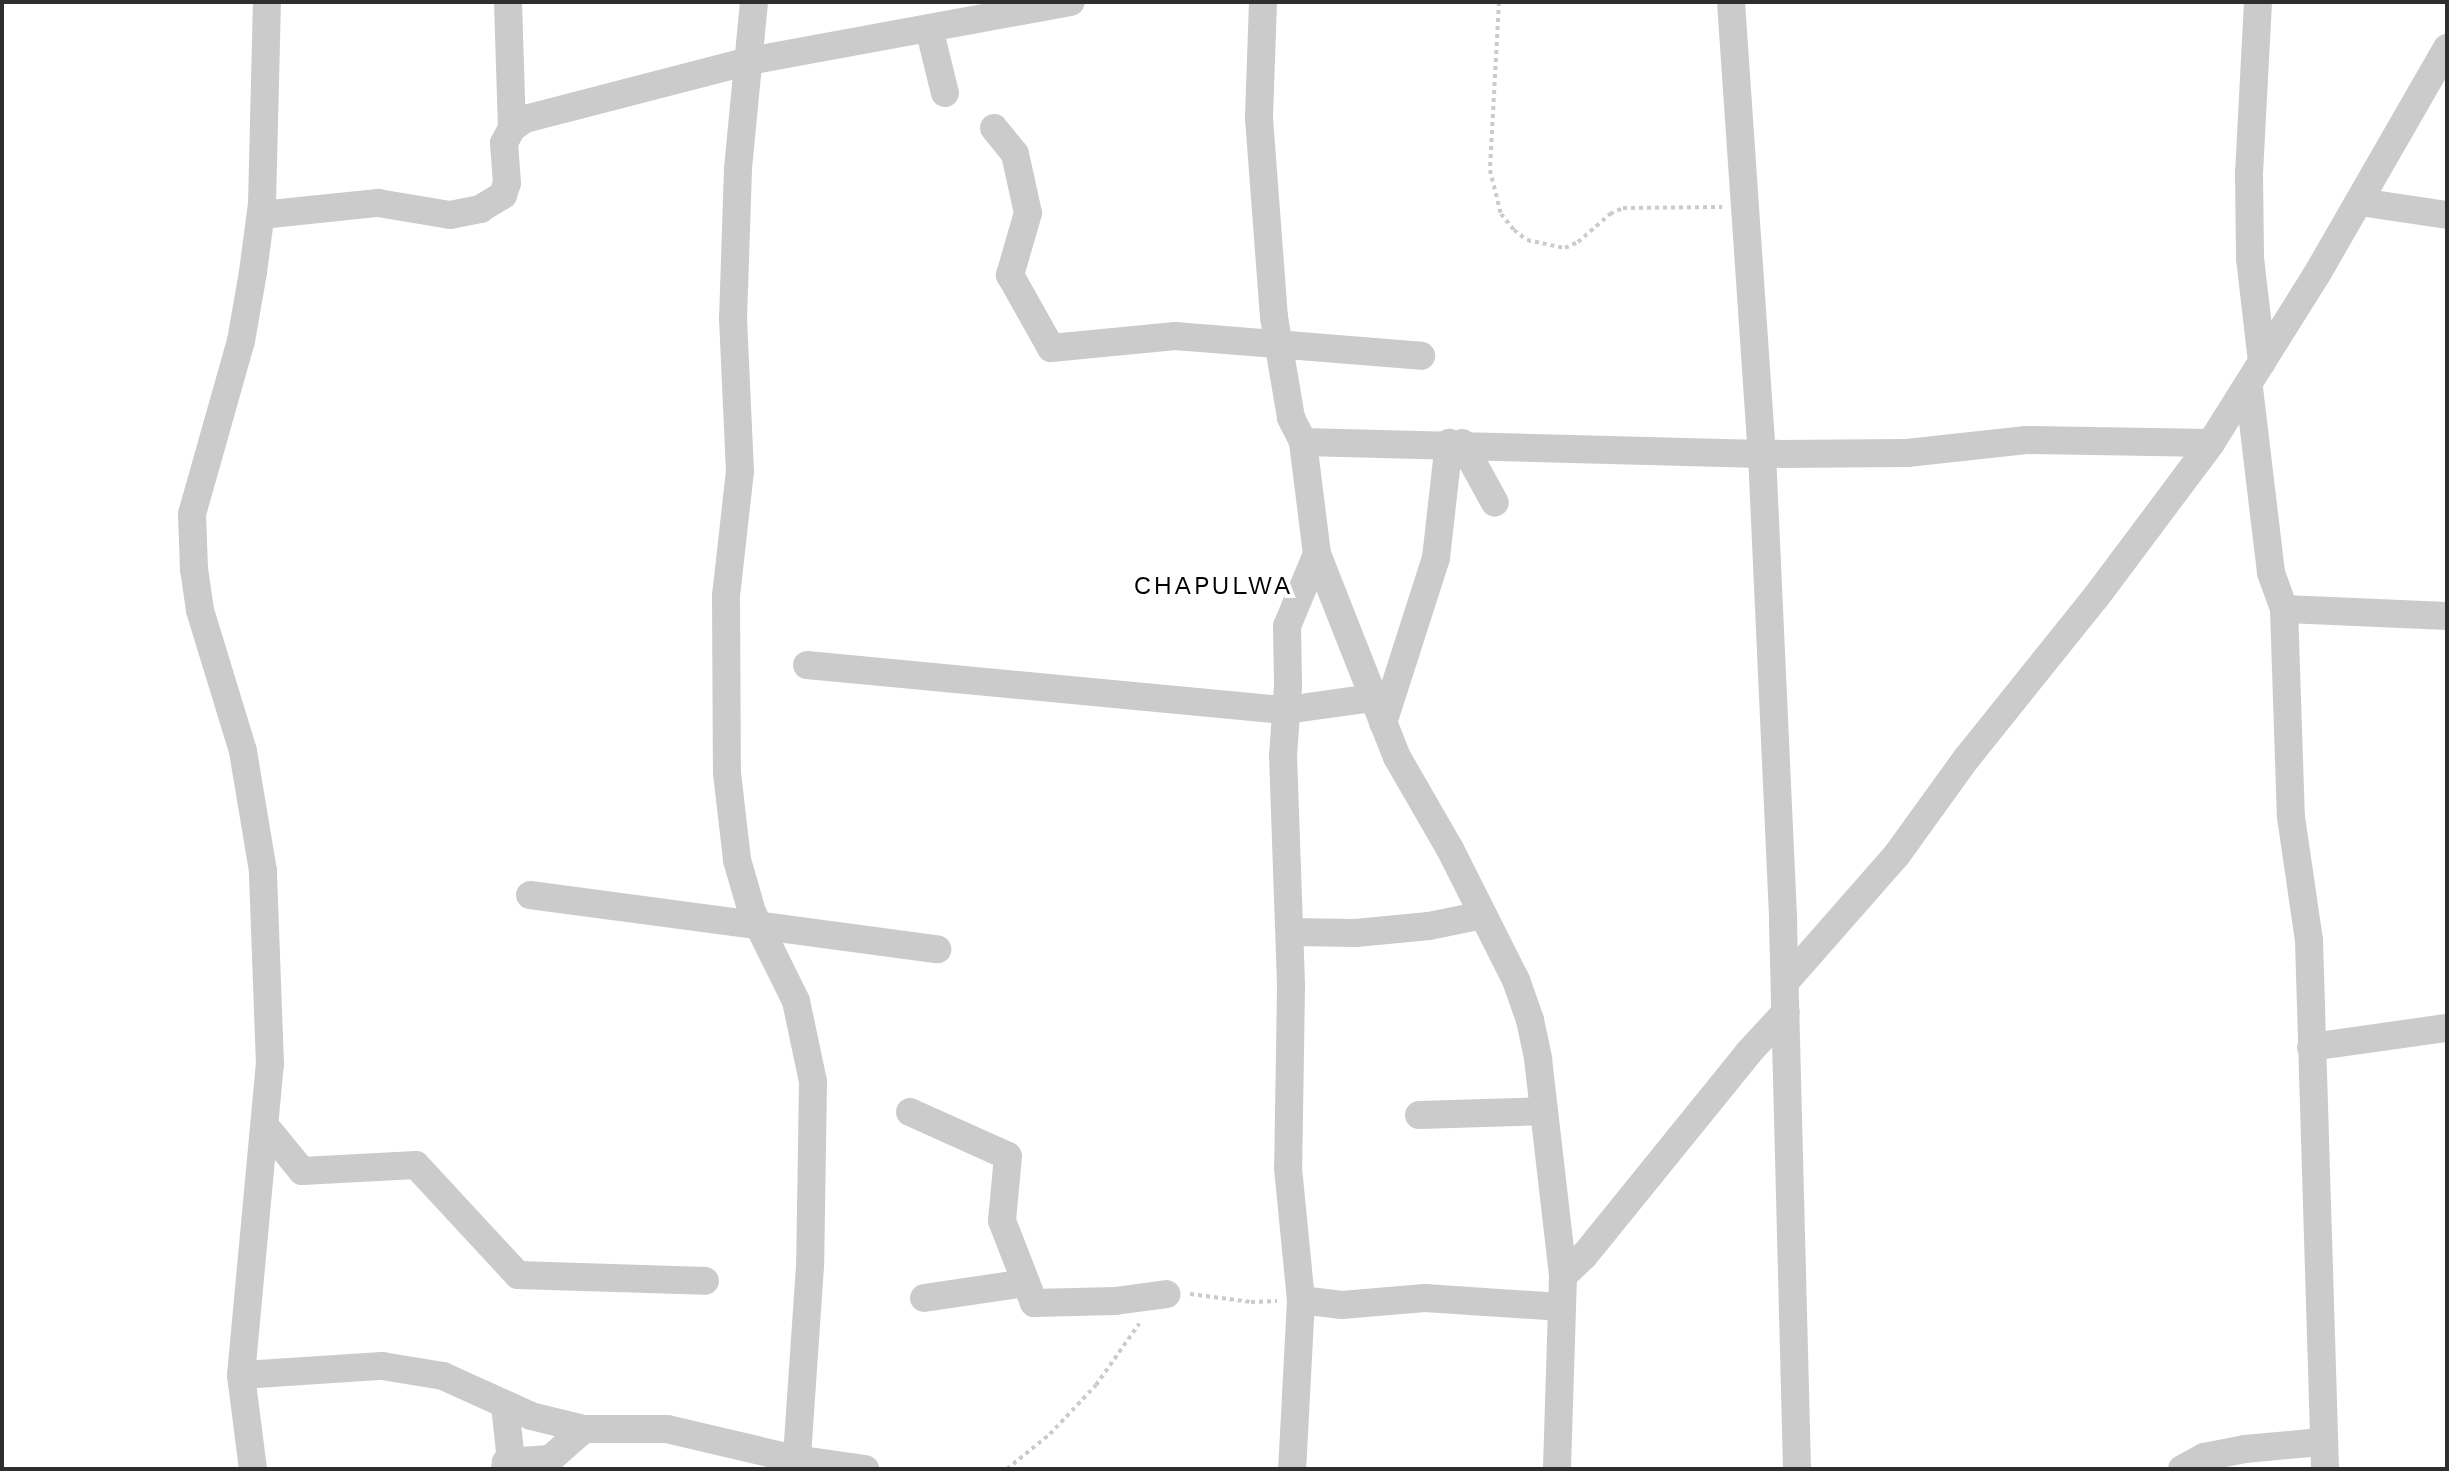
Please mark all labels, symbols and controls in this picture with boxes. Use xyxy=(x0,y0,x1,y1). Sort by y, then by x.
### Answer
district label: CHAPULWA xyxy=(1133,570,1293,602)

